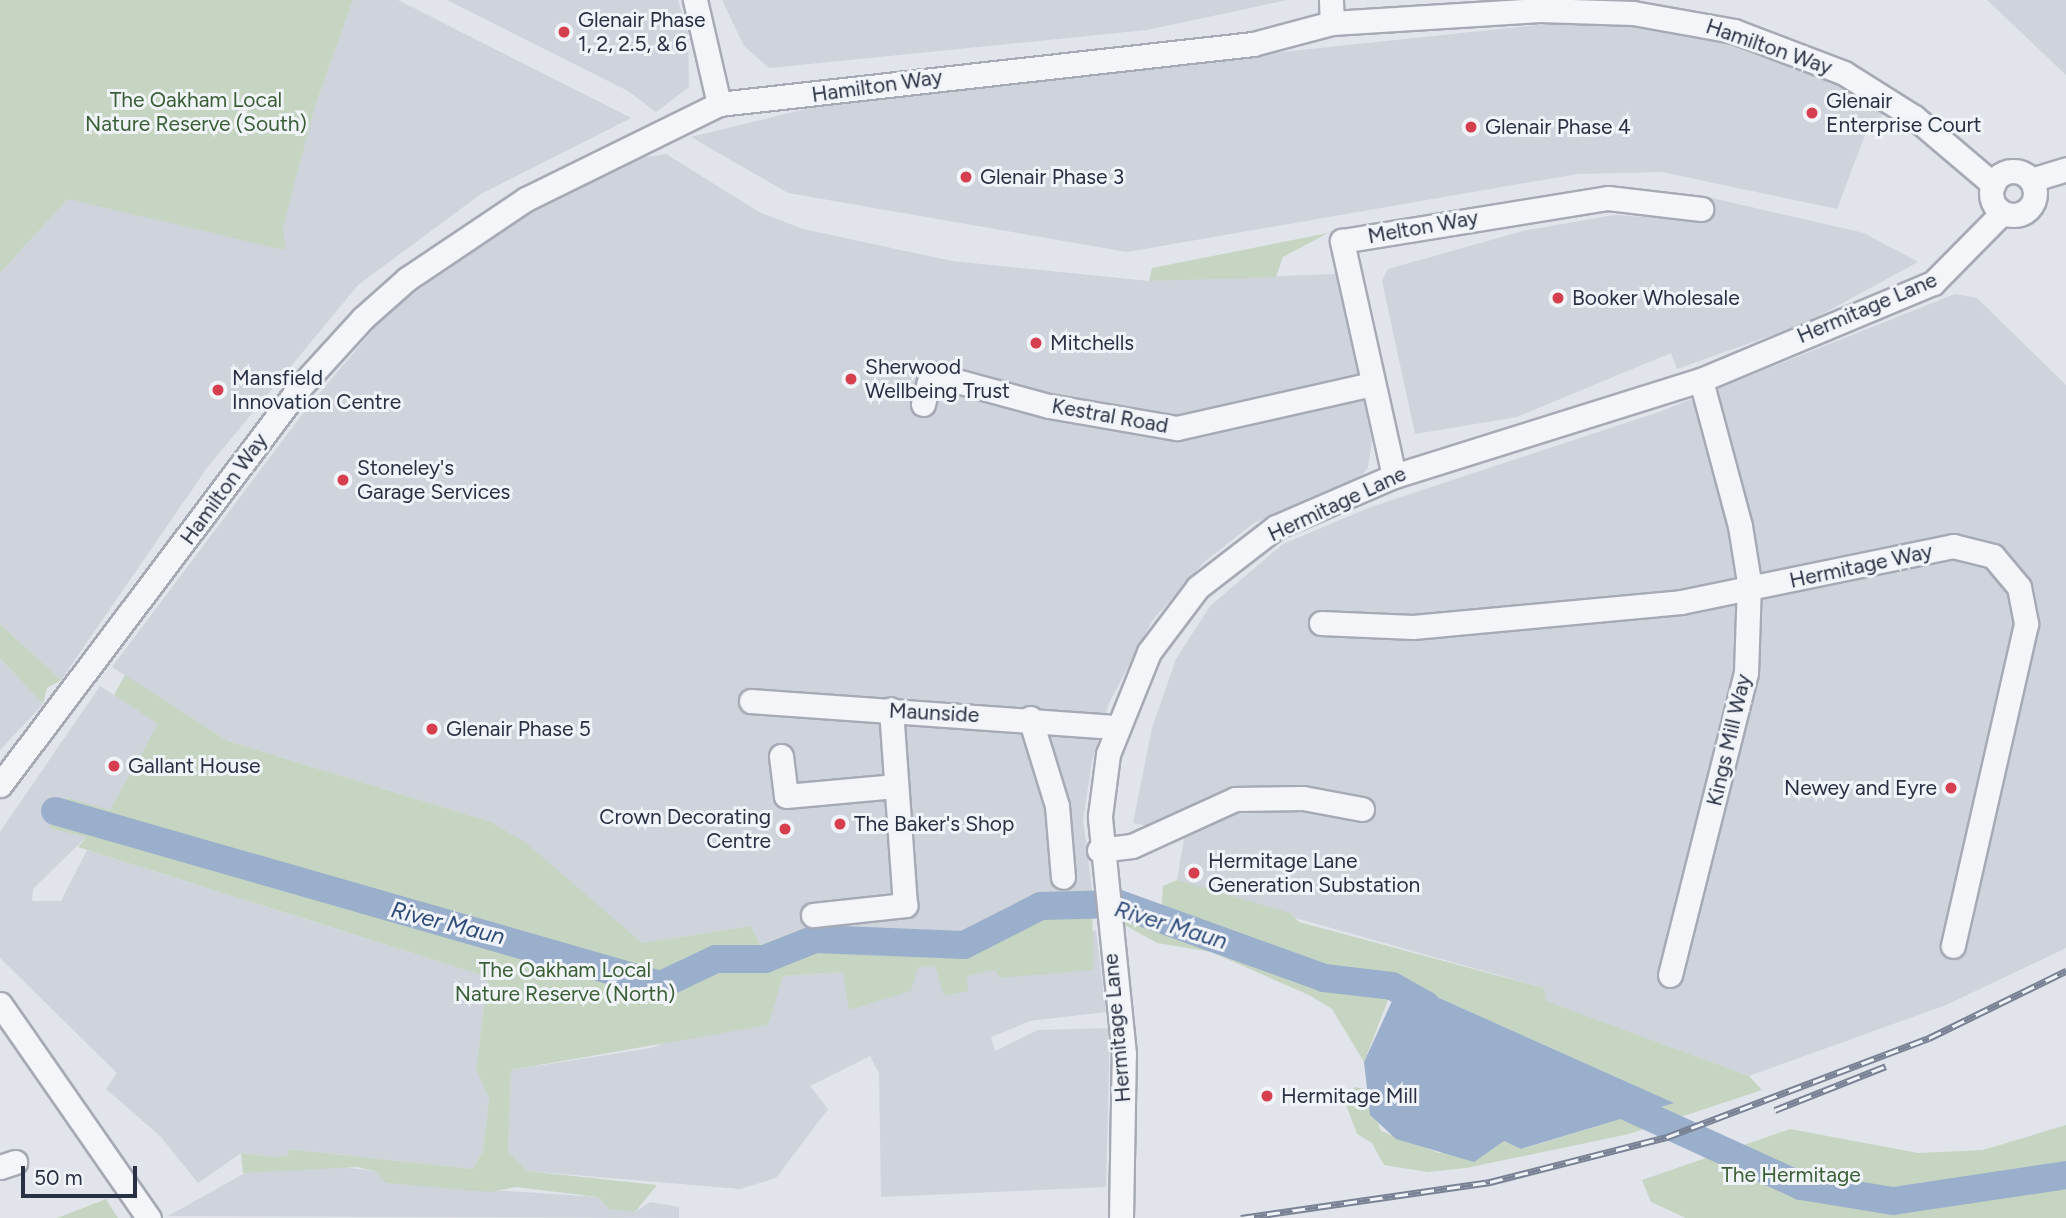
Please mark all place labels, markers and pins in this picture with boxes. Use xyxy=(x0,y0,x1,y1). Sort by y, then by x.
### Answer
place label: Glenair Phase 1, 2, 2.5, & 6 xyxy=(578,7,705,57)
marker: Glenair Phase 1, 2, 2.5, & 6 xyxy=(556,24,572,40)
place label: Glenair Enterprise Court xyxy=(1826,88,1981,138)
marker: Glenair Enterprise Court xyxy=(1804,105,1820,121)
place label: Glenair Phase 4 xyxy=(1485,114,1631,140)
marker: Glenair Phase 4 xyxy=(1463,119,1479,135)
place label: Glenair Phase 3 xyxy=(980,164,1124,190)
marker: Glenair Phase 3 xyxy=(958,169,974,185)
place label: Booker Wholesale xyxy=(1572,285,1740,311)
marker: Booker Wholesale xyxy=(1550,290,1566,306)
place label: Mitchells xyxy=(1050,330,1134,356)
marker: Mitchells xyxy=(1028,335,1044,351)
place label: Sherwood Wellbeing Trust xyxy=(865,354,1010,404)
place label: Mansfield Innovation Centre xyxy=(232,365,401,415)
marker: Sherwood Wellbeing Trust xyxy=(843,371,859,387)
marker: Mansfield Innovation Centre xyxy=(210,382,226,398)
place label: Stoneley's Garage Services xyxy=(357,455,510,505)
marker: Stoneley's Garage Services xyxy=(335,472,351,488)
place label: Glenair Phase 5 xyxy=(446,716,591,742)
marker: Glenair Phase 5 xyxy=(424,721,440,737)
place label: Gallant House xyxy=(128,753,260,779)
marker: Gallant House xyxy=(106,758,122,774)
place label: Newey and Eyre xyxy=(1784,775,1937,801)
marker: Newey and Eyre xyxy=(1943,780,1959,796)
place label: Crown Decorating Centre xyxy=(599,804,771,854)
place label: The Baker's Shop xyxy=(854,811,1014,837)
marker: The Baker's Shop xyxy=(832,816,848,832)
marker: Crown Decorating Centre xyxy=(777,821,793,837)
place label: Hermitage Lane Generation Substation xyxy=(1208,848,1420,898)
marker: Hermitage Lane Generation Substation xyxy=(1186,865,1202,881)
place label: Hermitage Mill xyxy=(1281,1083,1418,1109)
marker: Hermitage Mill xyxy=(1259,1088,1275,1104)

